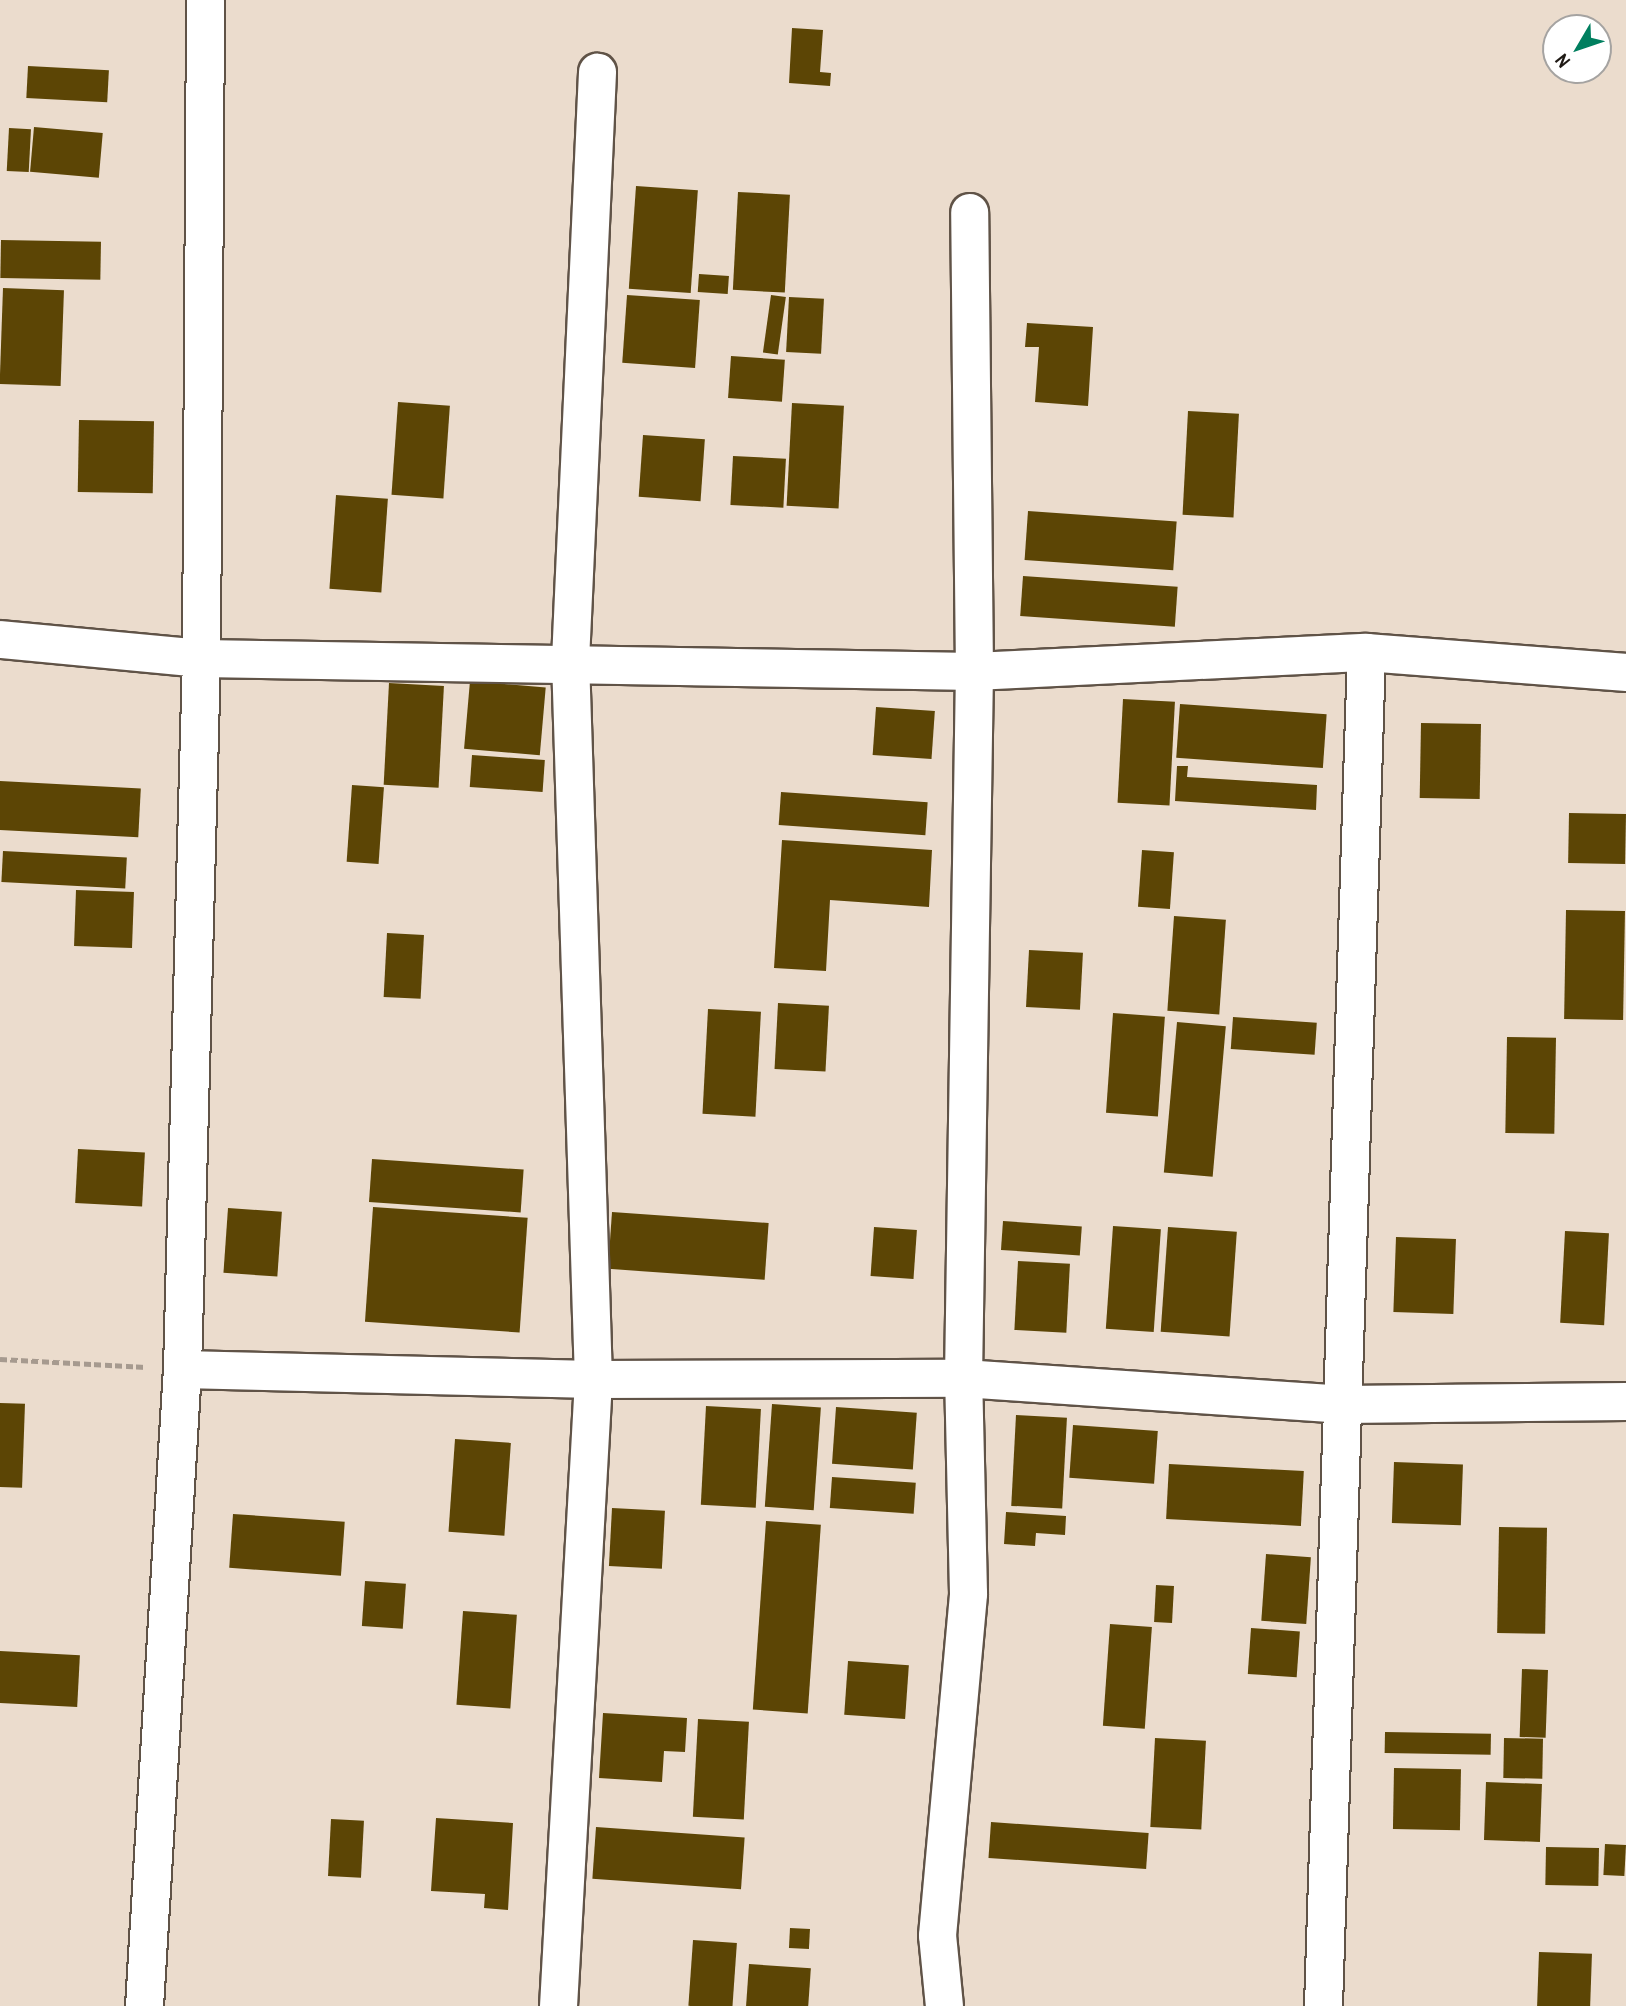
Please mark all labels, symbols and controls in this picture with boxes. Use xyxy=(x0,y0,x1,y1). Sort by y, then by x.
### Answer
north arrow xyxy=(1542,14,1612,84)
text: N xyxy=(1549,48,1576,74)

